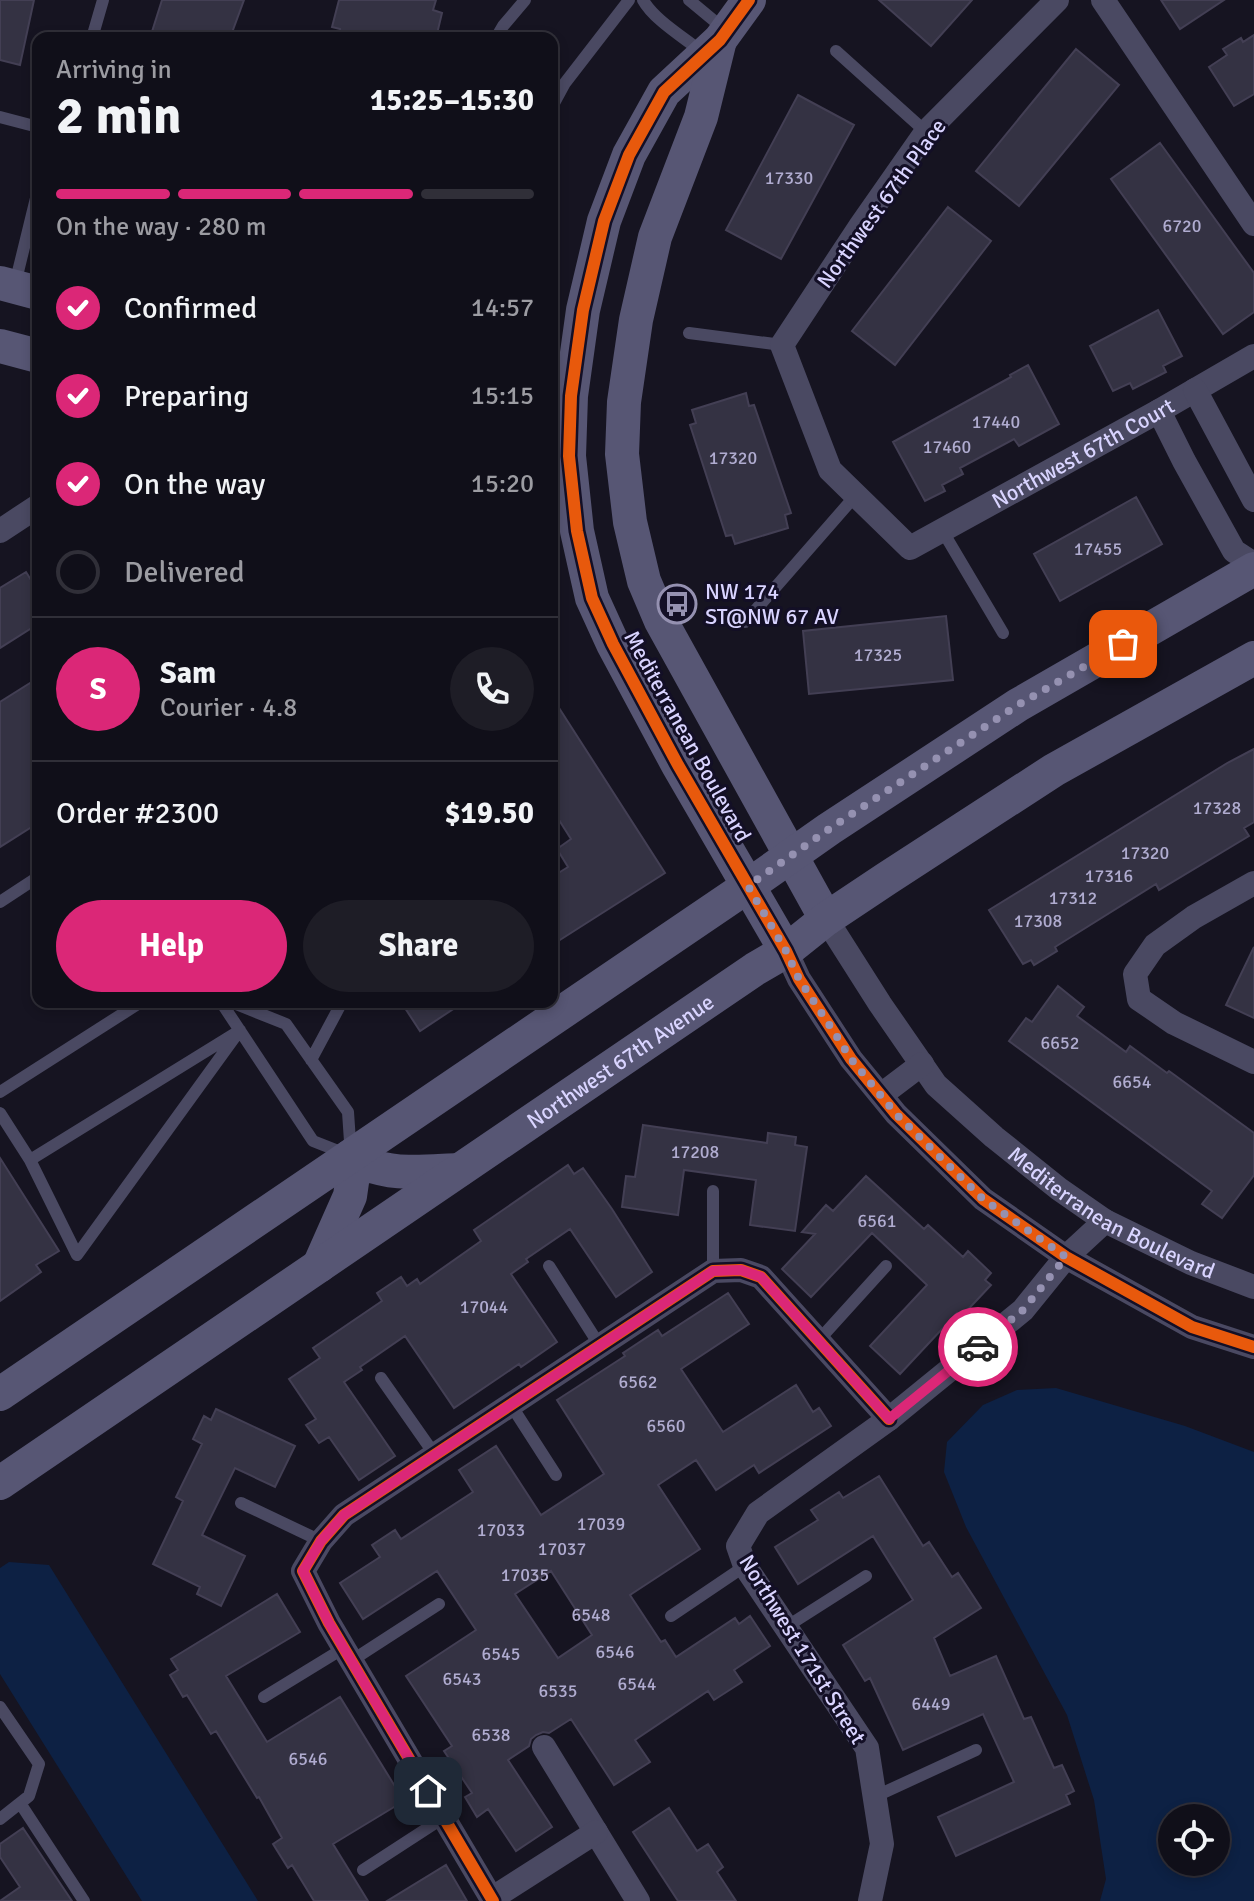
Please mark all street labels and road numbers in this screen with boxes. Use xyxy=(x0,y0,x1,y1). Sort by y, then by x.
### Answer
street label: Northwest 67th Place xyxy=(811,113,952,293)
street label: Northwest 67th Court xyxy=(987,392,1179,514)
street label: Mediterranean Boulevard xyxy=(618,626,757,847)
street label: Northwest 67th Avenue xyxy=(522,988,719,1134)
street label: Mediterranean Boulevard xyxy=(1003,1141,1219,1285)
street label: Northwest 171st Street xyxy=(733,1550,872,1749)

